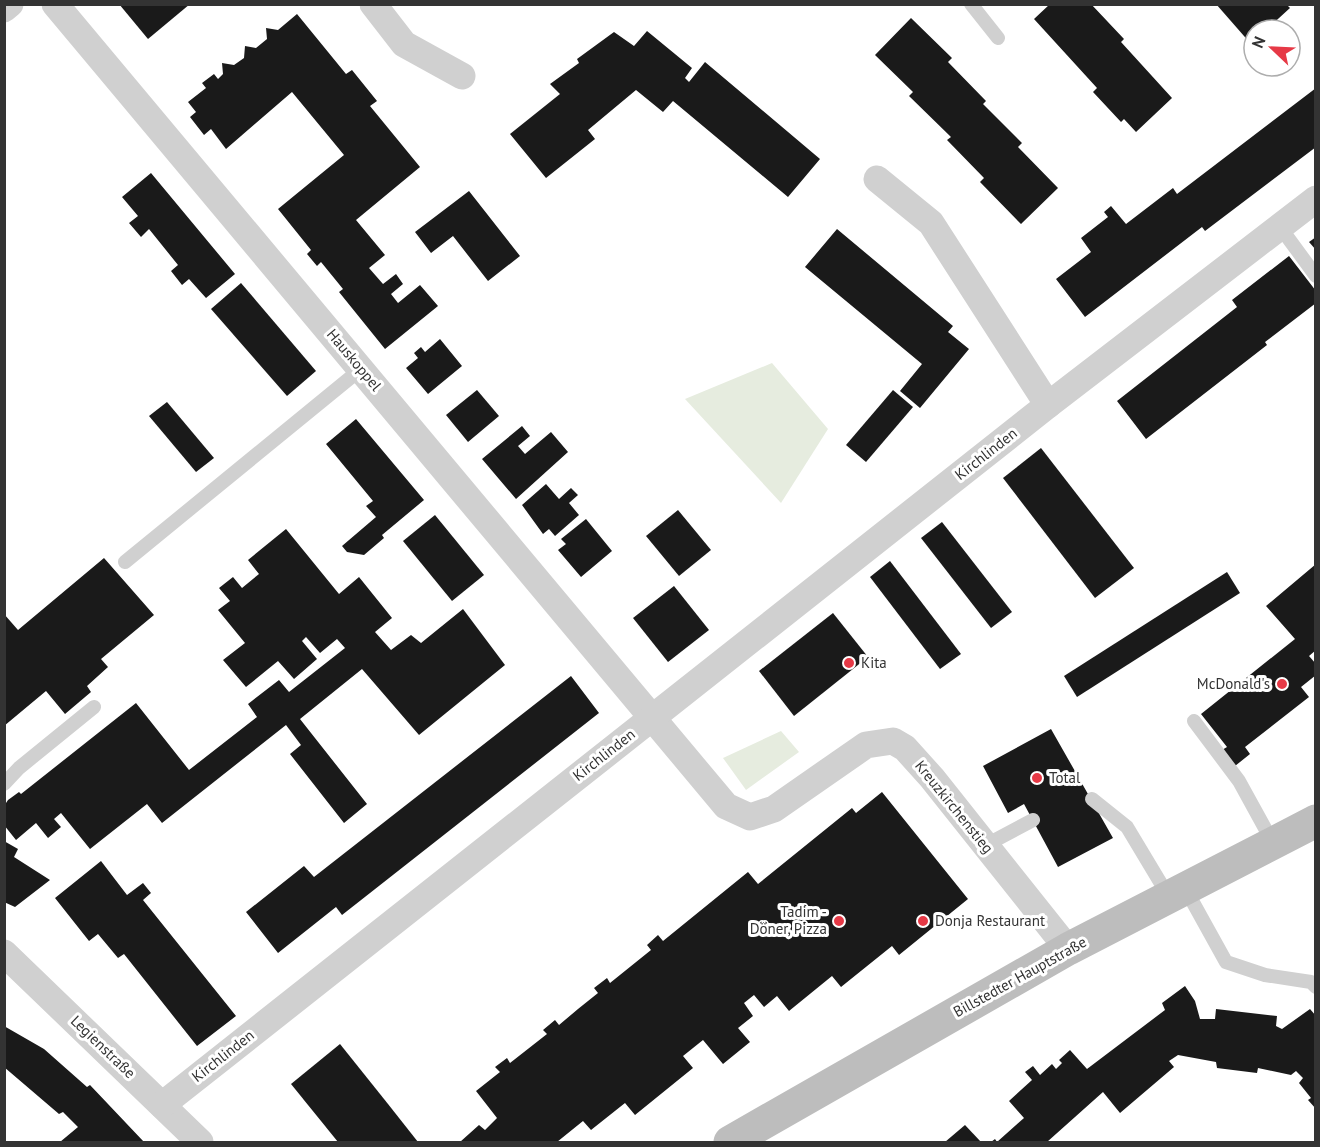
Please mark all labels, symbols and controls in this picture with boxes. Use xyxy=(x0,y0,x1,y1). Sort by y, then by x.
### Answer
north arrow xyxy=(1242,18,1302,78)
text: N xyxy=(1247,33,1269,51)
street label: Hauskoppel xyxy=(323,325,386,395)
street label: Kirchlinden xyxy=(951,423,1021,484)
place label: Kita xyxy=(861,653,887,672)
marker: Kita xyxy=(842,656,856,670)
place label: McDonald's xyxy=(1197,674,1270,693)
marker: McDonald's xyxy=(1275,677,1289,691)
street label: Kirchlinden xyxy=(569,724,639,785)
street label: Kreuzkirchenstieg xyxy=(911,756,998,857)
place label: Total xyxy=(1049,768,1081,787)
marker: Total xyxy=(1030,771,1044,785)
place label: Tadim - Döner, Pizza xyxy=(750,902,827,938)
place label: Donja Restaurant xyxy=(935,911,1045,930)
marker: Tadim - Döner, Pizza xyxy=(832,914,846,928)
marker: Donja Restaurant xyxy=(916,914,930,928)
street label: Billstedter Hauptstraße xyxy=(950,932,1090,1021)
street label: Legienstraße xyxy=(67,1011,140,1082)
street label: Kirchlinden xyxy=(188,1025,258,1086)

